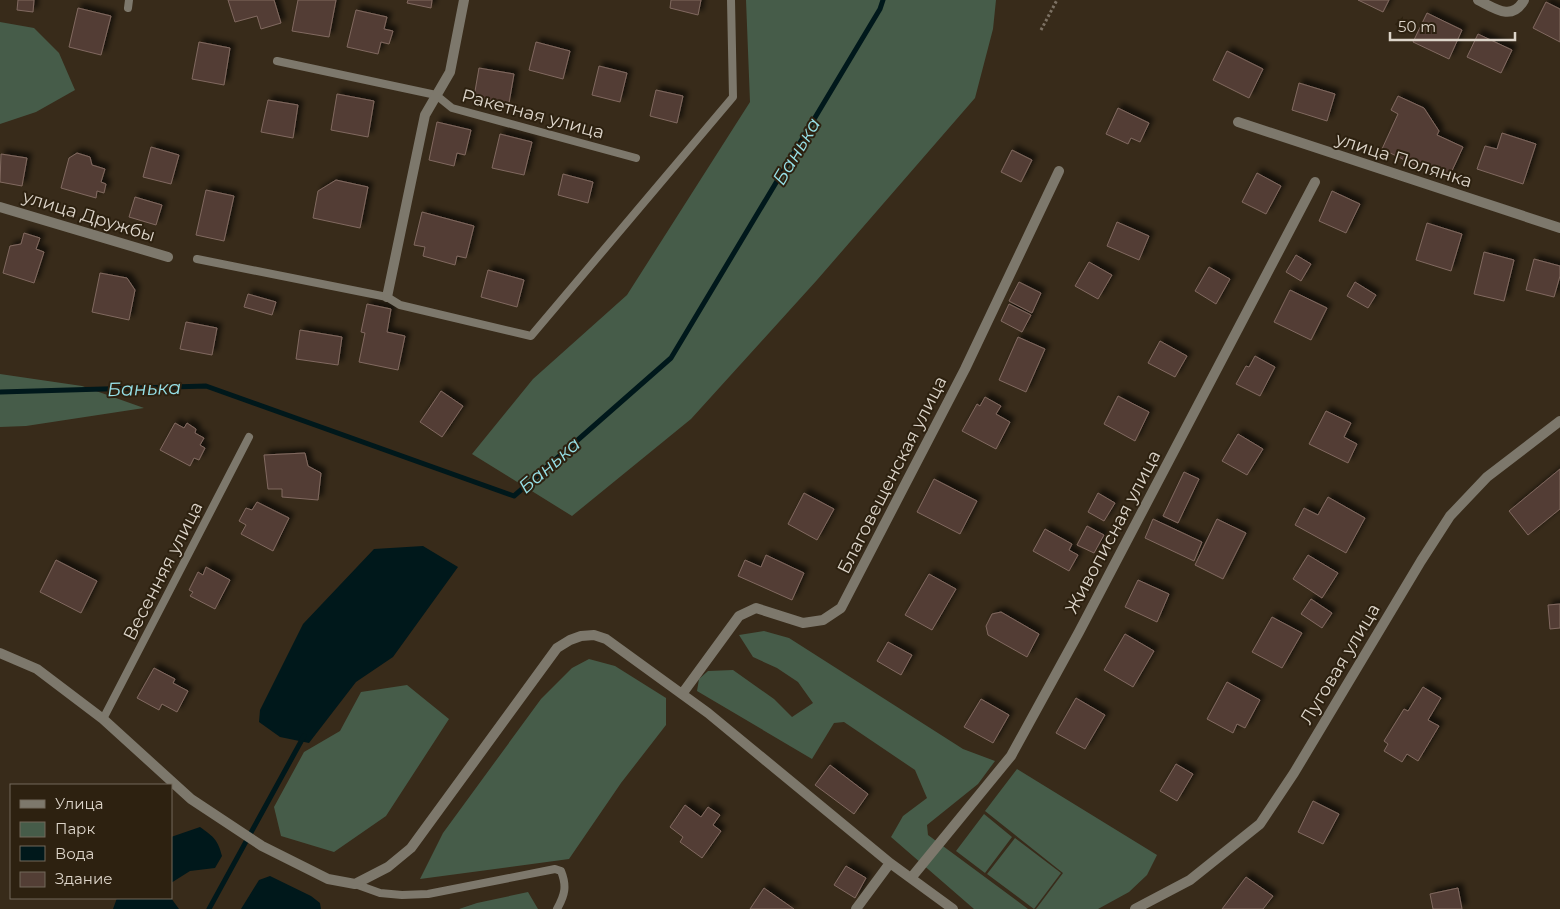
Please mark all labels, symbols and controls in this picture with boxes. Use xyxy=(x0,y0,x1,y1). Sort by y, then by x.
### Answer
scale bar xyxy=(1390,10,1515,42)
text: 50 m xyxy=(1398,17,1436,36)
street label: Ракетная улица xyxy=(459,84,607,144)
water label: Банька xyxy=(767,114,825,189)
street label: улица Полянка xyxy=(1332,127,1475,192)
street label: улица Дружбы xyxy=(19,185,158,247)
street label: Благовещенская улица xyxy=(832,372,952,578)
water label: Банька xyxy=(107,376,181,401)
water label: Банька xyxy=(514,432,585,498)
street label: Живописная улица xyxy=(1061,447,1165,617)
street label: Весенняя улица xyxy=(119,498,207,644)
street label: Луговая улица xyxy=(1295,600,1385,728)
legend xyxy=(10,784,172,899)
text: Улица xyxy=(55,794,103,813)
text: Парк xyxy=(55,819,95,838)
text: Вода xyxy=(55,844,94,863)
text: Здание xyxy=(55,869,113,888)

